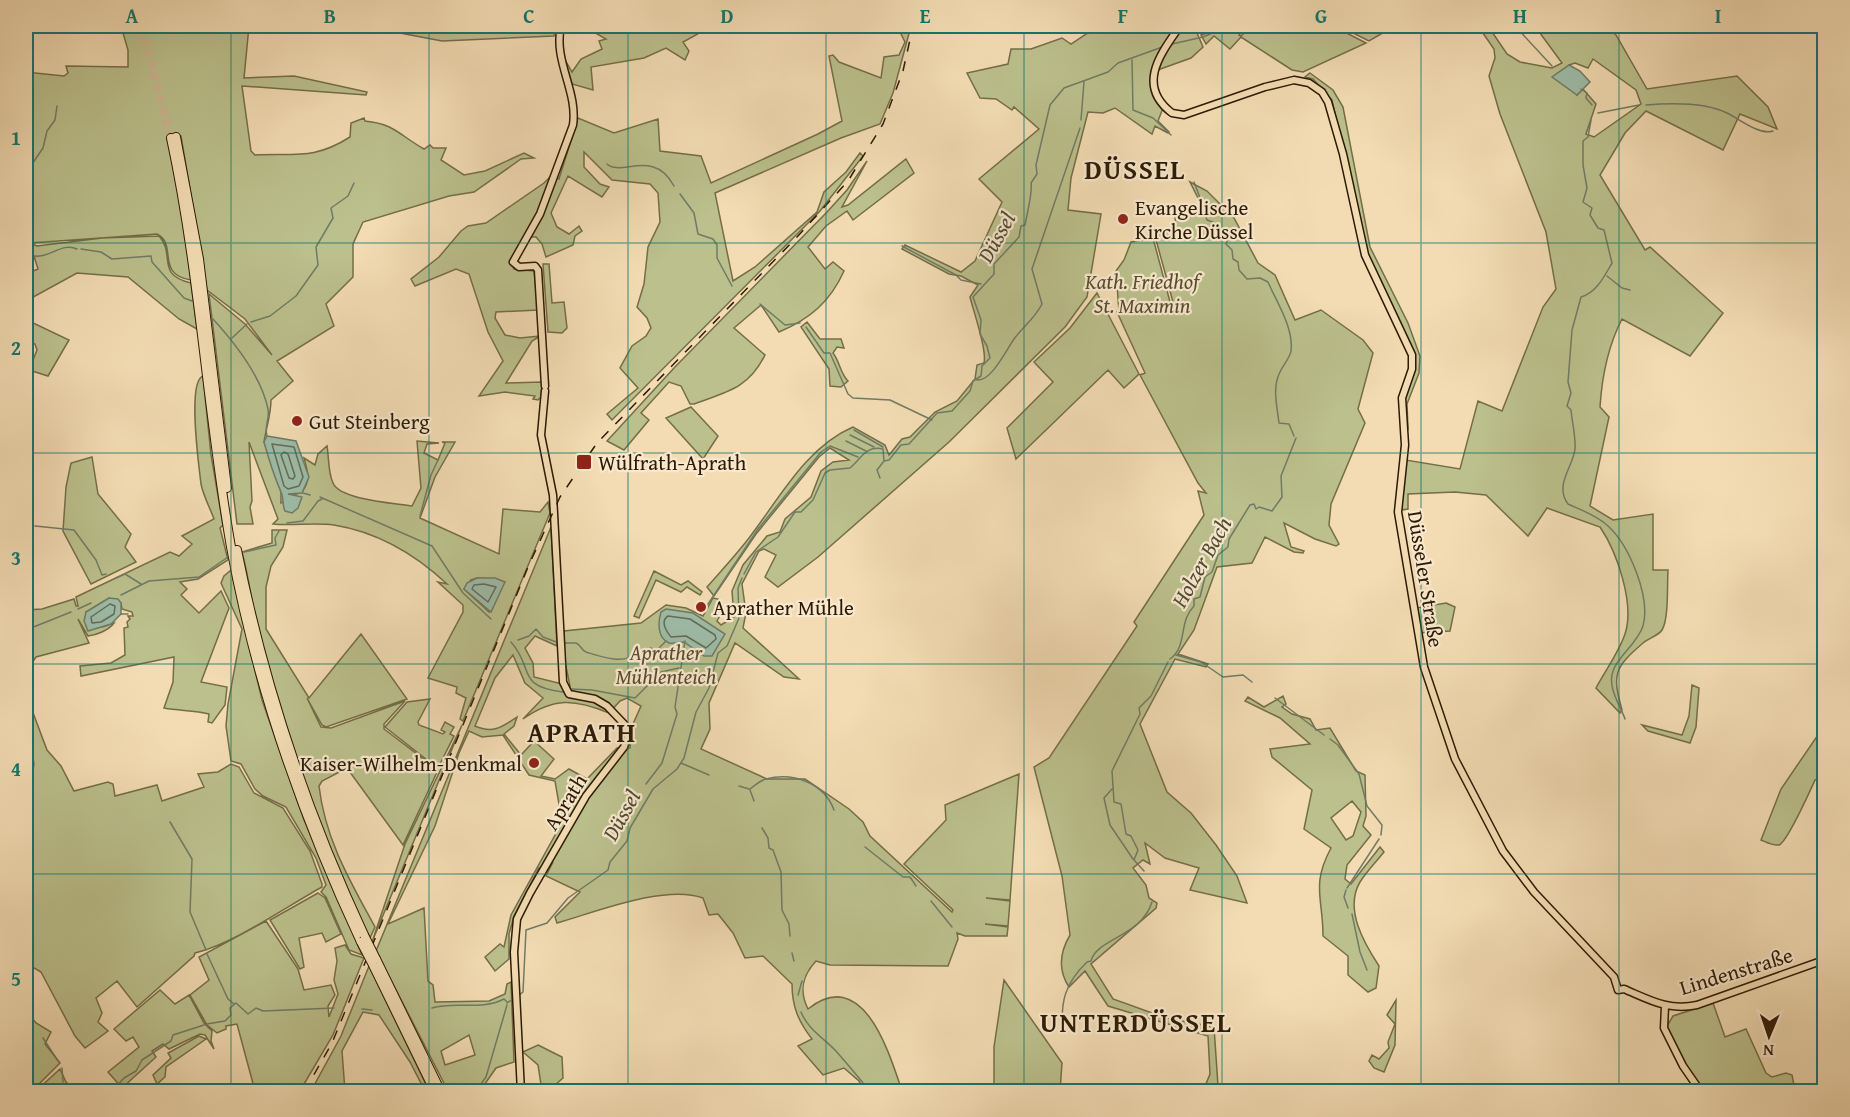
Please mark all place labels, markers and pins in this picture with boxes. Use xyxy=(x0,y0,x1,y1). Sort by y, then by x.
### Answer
place label: Evangelische Kirche Düssel xyxy=(1135,192,1254,247)
marker: Evangelische Kirche Düssel xyxy=(1116,212,1130,226)
place label: Gut Steinberg xyxy=(309,406,430,437)
marker: Gut Steinberg xyxy=(290,414,304,428)
place label: Wülfrath-Aprath xyxy=(598,447,746,478)
marker: Wülfrath-Aprath xyxy=(575,453,593,471)
place label: Aprather Mühle xyxy=(713,592,854,623)
marker: Aprather Mühle xyxy=(694,600,708,614)
place label: Kaiser-Wilhelm-Denkmal xyxy=(300,748,522,779)
marker: Kaiser-Wilhelm-Denkmal xyxy=(527,756,541,770)

